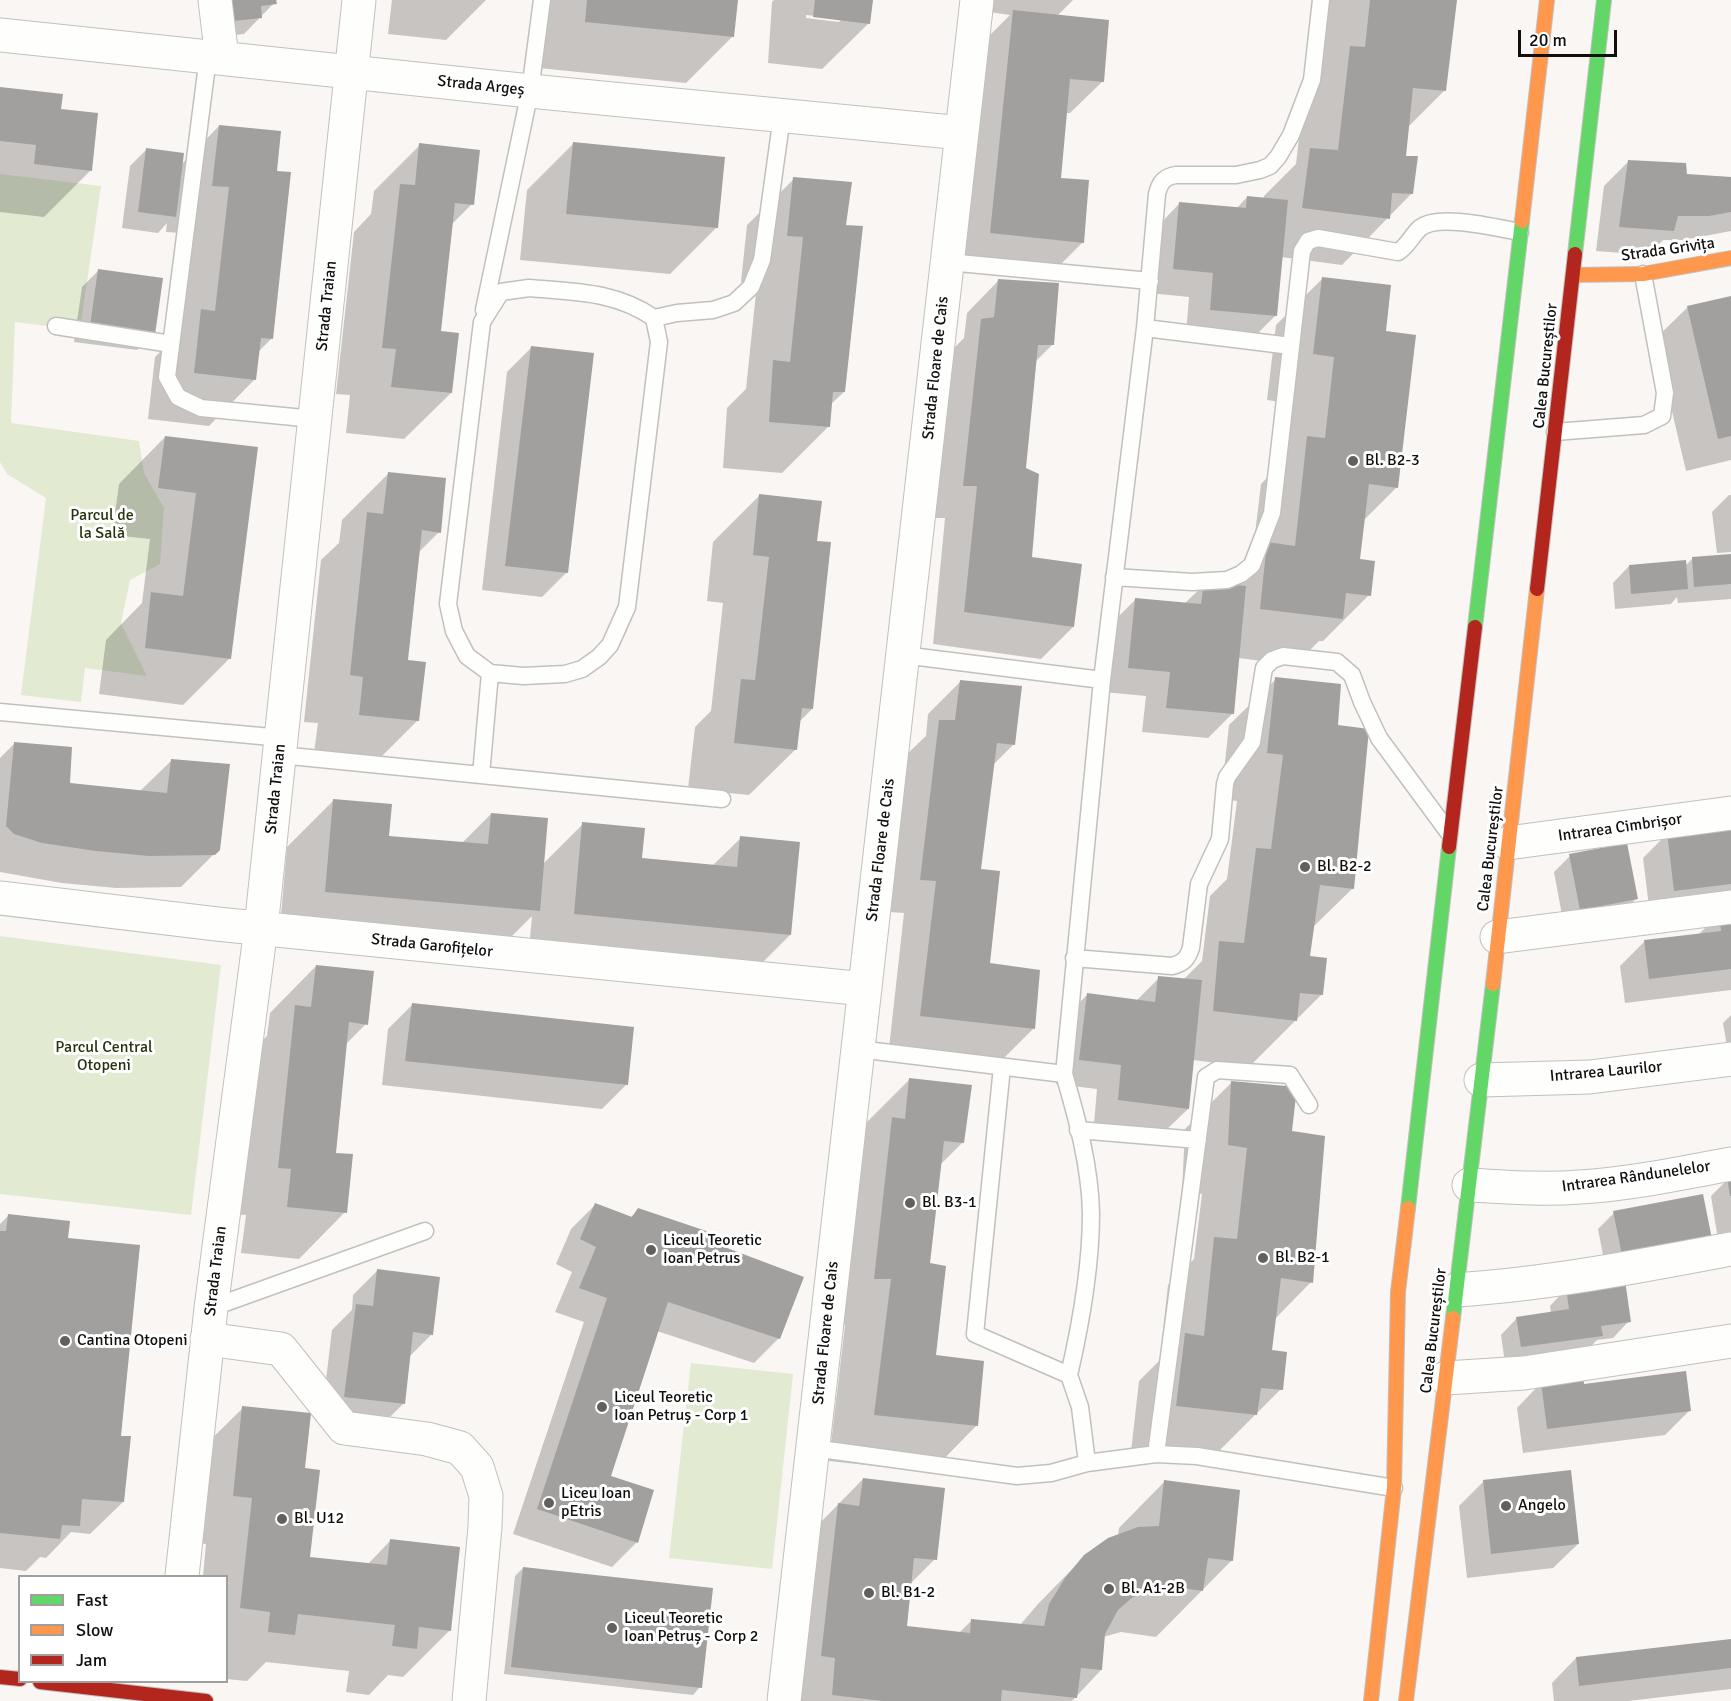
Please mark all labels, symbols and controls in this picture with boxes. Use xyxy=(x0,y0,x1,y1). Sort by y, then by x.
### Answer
scale bar xyxy=(1521,18,1620,56)
text: 20 m xyxy=(1529,29,1567,51)
street label: Strada Argeș xyxy=(437,72,525,100)
street label: Strada Grivița xyxy=(1620,234,1716,266)
street label: Strada Traian xyxy=(313,260,341,352)
street label: Strada Floare de Cais xyxy=(919,295,953,441)
street label: Calea Bucureștilor xyxy=(1530,302,1562,430)
place label: Bl. B2-3 xyxy=(1365,451,1420,471)
marker: Bl. B2-3 xyxy=(1346,454,1360,468)
park label: Parcul de la Sală xyxy=(70,506,134,544)
street label: Strada Traian xyxy=(262,743,290,835)
street label: Strada Floare de Cais xyxy=(863,777,899,923)
street label: Calea Bucureștilor xyxy=(1474,785,1508,913)
street label: Intrarea Cimbrișor xyxy=(1557,810,1683,846)
place label: Bl. B2-2 xyxy=(1317,857,1372,877)
marker: Bl. B2-2 xyxy=(1298,860,1312,874)
street label: Strada Garofițelor xyxy=(370,930,494,962)
park label: Parcul Central Otopeni xyxy=(55,1038,153,1076)
street label: Intrarea Laurilor xyxy=(1549,1058,1663,1086)
street label: Intrarea Rândunelelor xyxy=(1561,1157,1711,1197)
place label: Bl. B3-1 xyxy=(922,1193,977,1213)
marker: Bl. B3-1 xyxy=(903,1196,917,1210)
street label: Strada Traian xyxy=(201,1225,231,1317)
place label: Liceul Teoretic Ioan Petrus xyxy=(663,1231,762,1269)
marker: Liceul Teoretic Ioan Petrus xyxy=(644,1243,658,1257)
place label: Bl. B2-1 xyxy=(1275,1248,1330,1268)
marker: Bl. B2-1 xyxy=(1256,1251,1270,1265)
street label: Strada Floare de Cais xyxy=(809,1260,843,1406)
street label: Calea Bucureștilor xyxy=(1417,1267,1451,1395)
place label: Cantina Otopeni xyxy=(77,1331,188,1351)
marker: Cantina Otopeni xyxy=(58,1334,72,1348)
place label: Liceul Teoretic Ioan Petruș - Corp 1 xyxy=(614,1388,748,1426)
marker: Liceul Teoretic Ioan Petruș - Corp 1 xyxy=(595,1400,609,1414)
place label: Liceu Ioan pEtris xyxy=(561,1484,631,1522)
marker: Liceu Ioan pEtris xyxy=(542,1496,556,1510)
place label: Angelo xyxy=(1518,1496,1566,1516)
marker: Angelo xyxy=(1499,1499,1513,1513)
place label: Bl. U12 xyxy=(294,1509,344,1529)
marker: Bl. U12 xyxy=(275,1512,289,1526)
legend xyxy=(18,1575,228,1683)
place label: Bl. A1-2B xyxy=(1121,1579,1185,1599)
marker: Bl. A1-2B xyxy=(1102,1582,1116,1596)
place label: Bl. B1-2 xyxy=(881,1583,935,1603)
marker: Bl. B1-2 xyxy=(862,1586,876,1600)
text: Fast xyxy=(76,1589,108,1611)
place label: Liceul Teoretic Ioan Petruș - Corp 2 xyxy=(624,1609,758,1647)
text: Slow xyxy=(76,1619,113,1641)
marker: Liceul Teoretic Ioan Petruș - Corp 2 xyxy=(605,1621,619,1635)
text: Jam xyxy=(76,1649,107,1671)

